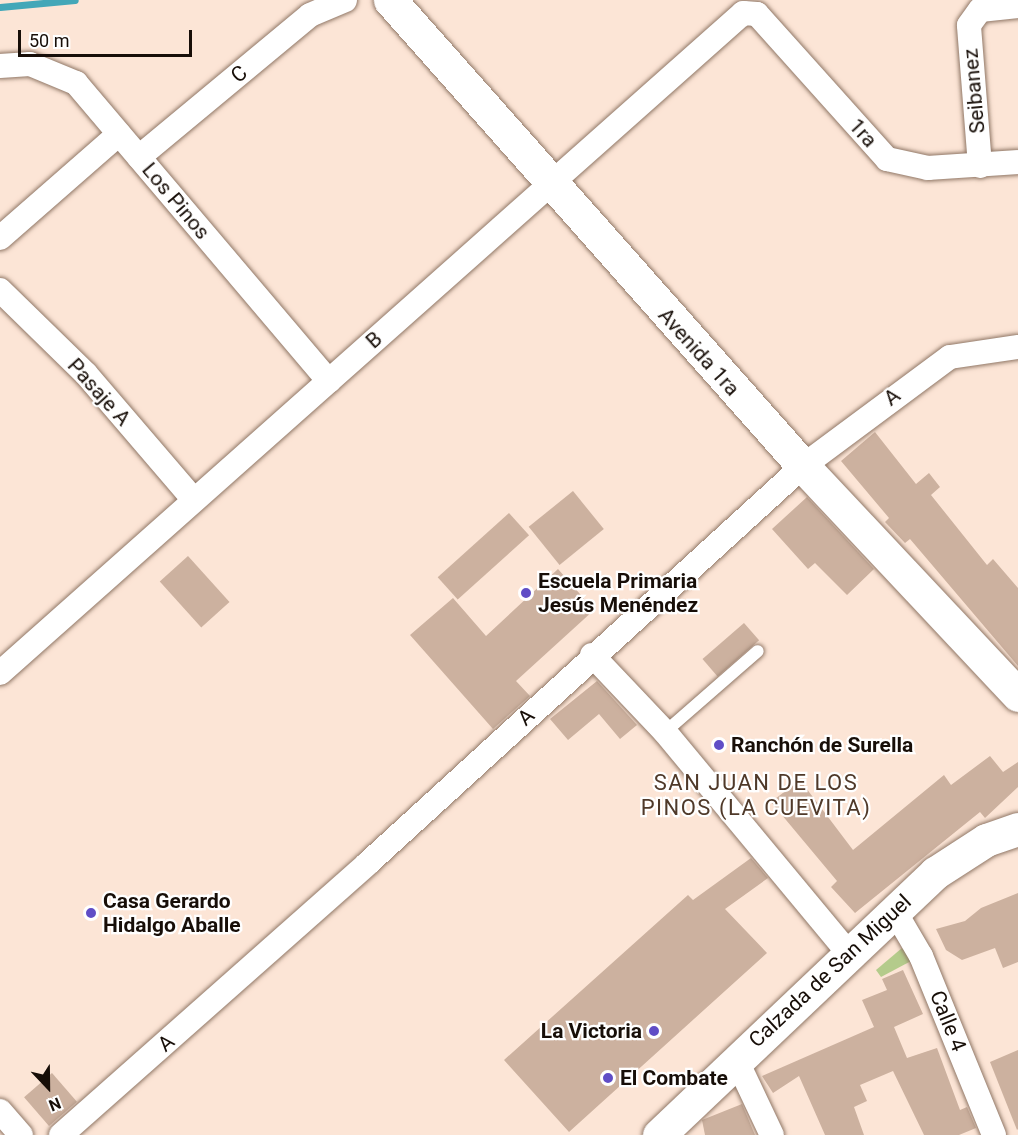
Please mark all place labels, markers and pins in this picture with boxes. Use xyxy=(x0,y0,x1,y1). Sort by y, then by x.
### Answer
place label: Escuela Primaria Jesús Menéndez xyxy=(538,568,698,618)
marker: Escuela Primaria Jesús Menéndez xyxy=(519,586,533,600)
place label: Ranchón de Surella xyxy=(731,732,913,758)
marker: Ranchón de Surella xyxy=(712,738,726,752)
place label: Casa Gerardo Hidalgo Aballe xyxy=(103,888,241,938)
marker: Casa Gerardo Hidalgo Aballe xyxy=(84,906,98,920)
place label: La Victoria xyxy=(541,1018,642,1044)
marker: La Victoria xyxy=(647,1024,661,1038)
place label: El Combate xyxy=(620,1065,728,1091)
marker: El Combate xyxy=(601,1071,615,1085)

